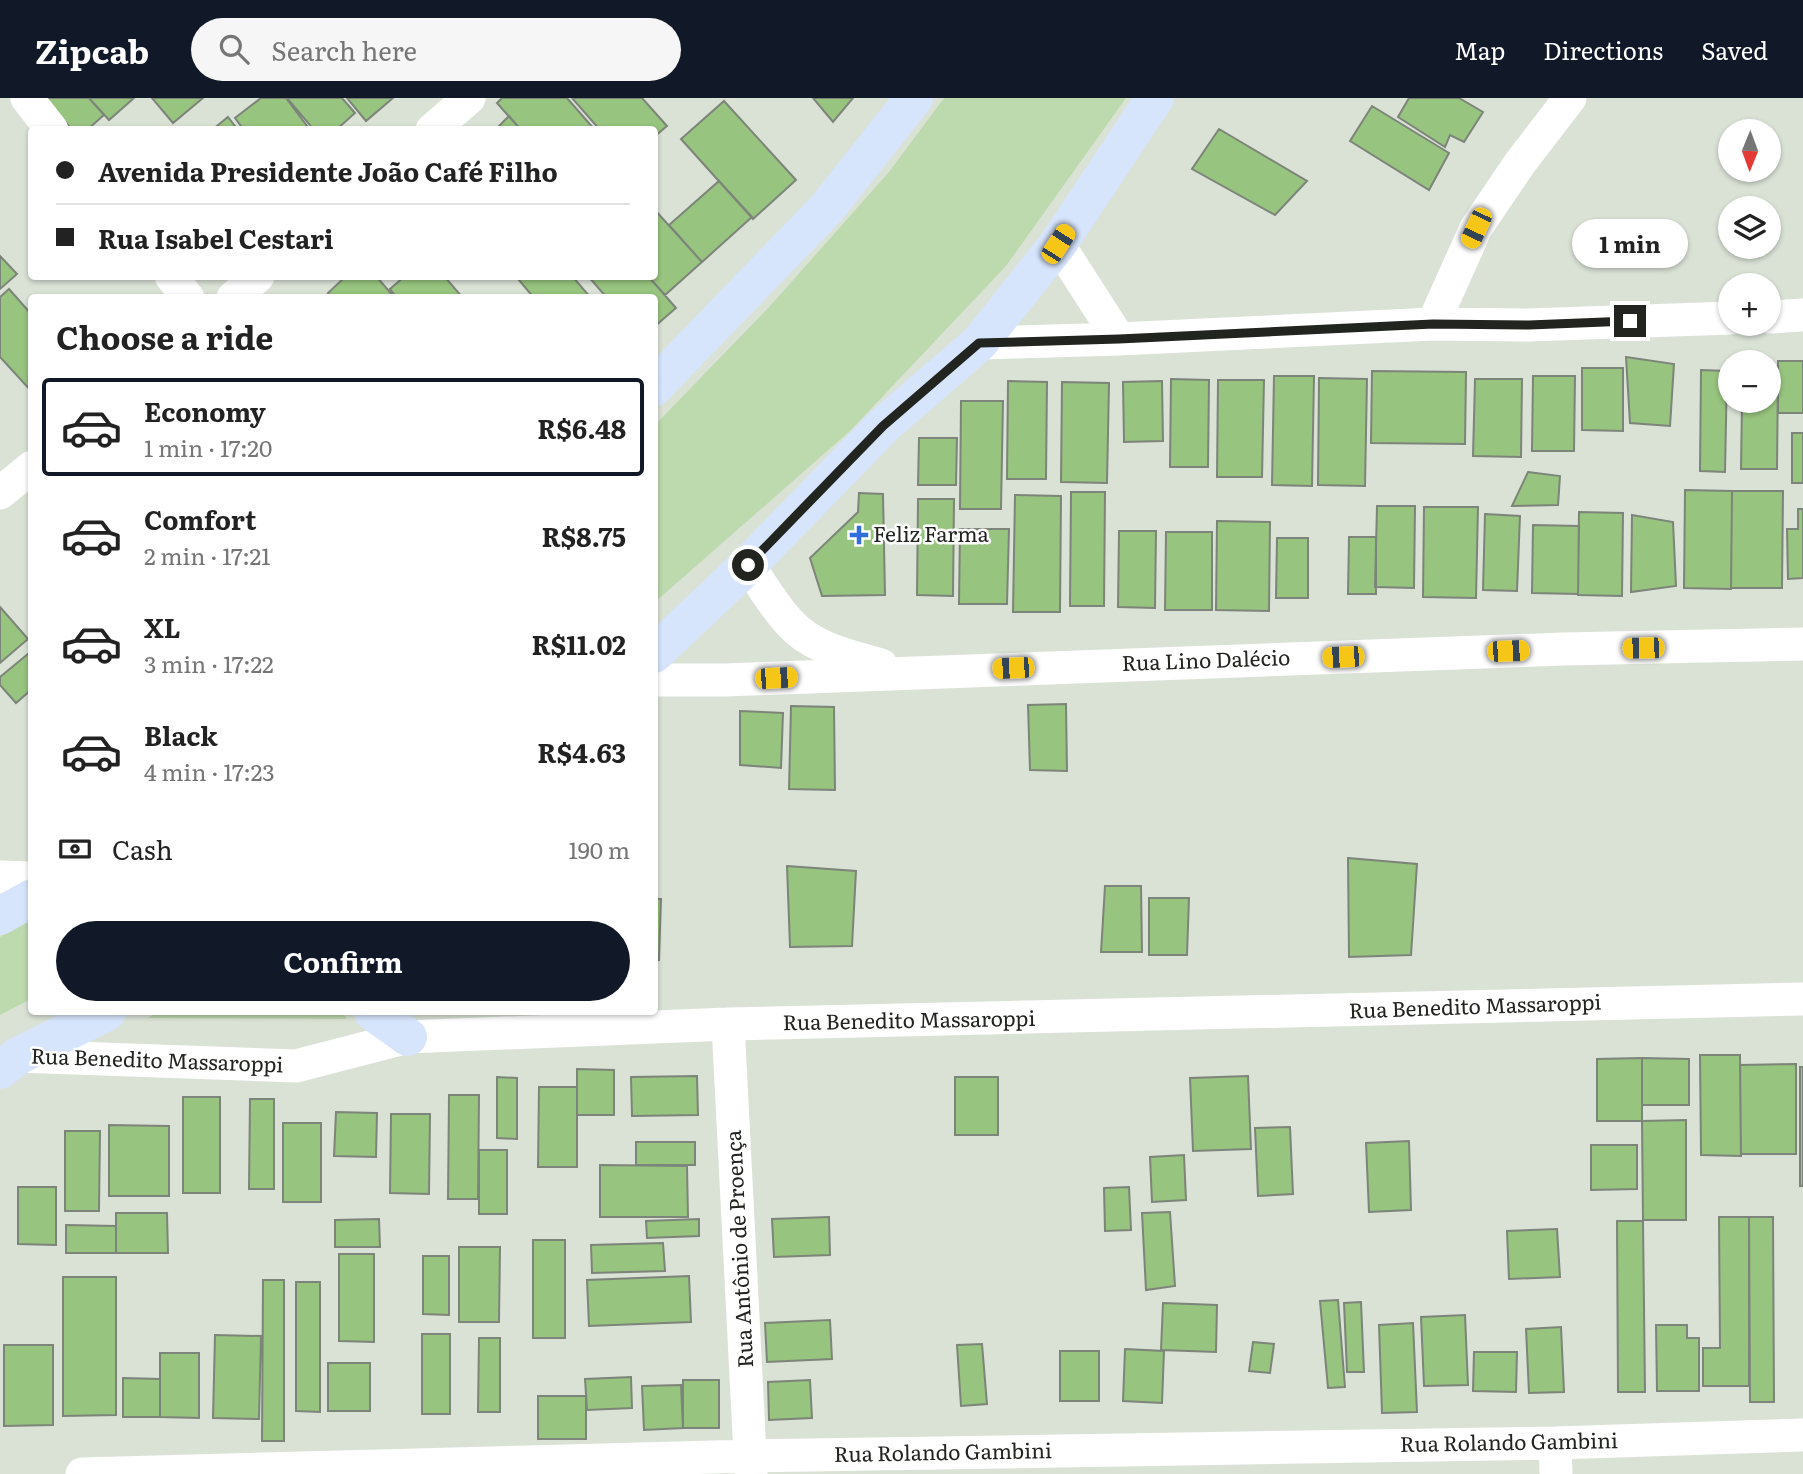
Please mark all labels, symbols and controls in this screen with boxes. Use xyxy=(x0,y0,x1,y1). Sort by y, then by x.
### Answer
search box xyxy=(191,18,681,81)
text: Zipcab xyxy=(35,25,149,74)
icon: search xyxy=(215,30,253,68)
text: Search here xyxy=(271,30,417,69)
text: Map xyxy=(1454,32,1505,67)
text: Directions xyxy=(1543,32,1663,67)
text: Saved xyxy=(1701,32,1768,67)
north arrow xyxy=(1718,119,1782,182)
map controls xyxy=(1718,119,1781,413)
text: Avenida Presidente João Café Filho xyxy=(98,151,558,190)
button: layers xyxy=(1718,196,1781,259)
car xyxy=(1458,205,1495,251)
text: Rua Isabel Cestari xyxy=(98,218,334,257)
callout: 1 min xyxy=(1572,220,1688,268)
car xyxy=(1038,221,1079,267)
text: 1 min xyxy=(1599,226,1661,260)
button: + xyxy=(1718,273,1781,336)
route end xyxy=(1614,305,1646,337)
text: Choose a ride xyxy=(56,312,273,360)
button: − xyxy=(1718,350,1781,413)
text: Economy xyxy=(144,391,266,430)
icon: car xyxy=(60,396,123,459)
text: R$6.48 xyxy=(537,408,626,447)
text: 1 min · 17:20 xyxy=(144,430,272,464)
text: Comfort xyxy=(144,499,256,538)
icon: car xyxy=(60,504,123,567)
text: R$8.75 xyxy=(541,516,626,555)
place label: Feliz Farma xyxy=(873,517,990,548)
marker: Feliz Farma xyxy=(851,527,867,543)
text: 2 min · 17:21 xyxy=(144,538,271,572)
route start xyxy=(732,549,764,581)
text: XL xyxy=(144,607,181,646)
icon: car xyxy=(60,612,123,675)
text: R$11.02 xyxy=(531,624,626,663)
car xyxy=(1622,637,1665,659)
street label: Rua Lino Dalécio xyxy=(1121,640,1291,677)
car xyxy=(1487,640,1530,662)
text: 3 min · 17:22 xyxy=(144,646,274,680)
car xyxy=(1322,646,1365,668)
car xyxy=(992,657,1035,679)
car xyxy=(755,666,798,690)
text: Black xyxy=(144,715,218,754)
icon: car xyxy=(60,720,123,783)
text: R$4.63 xyxy=(537,732,626,771)
text: 4 min · 17:23 xyxy=(144,754,275,788)
text: Cash xyxy=(112,829,173,868)
icon: cash xyxy=(56,830,94,868)
text: 190 m xyxy=(568,832,630,866)
button: Confirm xyxy=(56,921,630,1001)
street label: Rua Benedito Massaroppi xyxy=(1348,985,1602,1024)
street label: Rua Benedito Massaroppi xyxy=(782,1001,1036,1036)
street label: Rua Benedito Massaroppi xyxy=(30,1039,284,1078)
street label: Rua Antônio de Proença xyxy=(716,1129,759,1369)
street label: Rua Rolando Gambini xyxy=(1400,1423,1618,1458)
street label: Rua Rolando Gambini xyxy=(834,1433,1052,1468)

